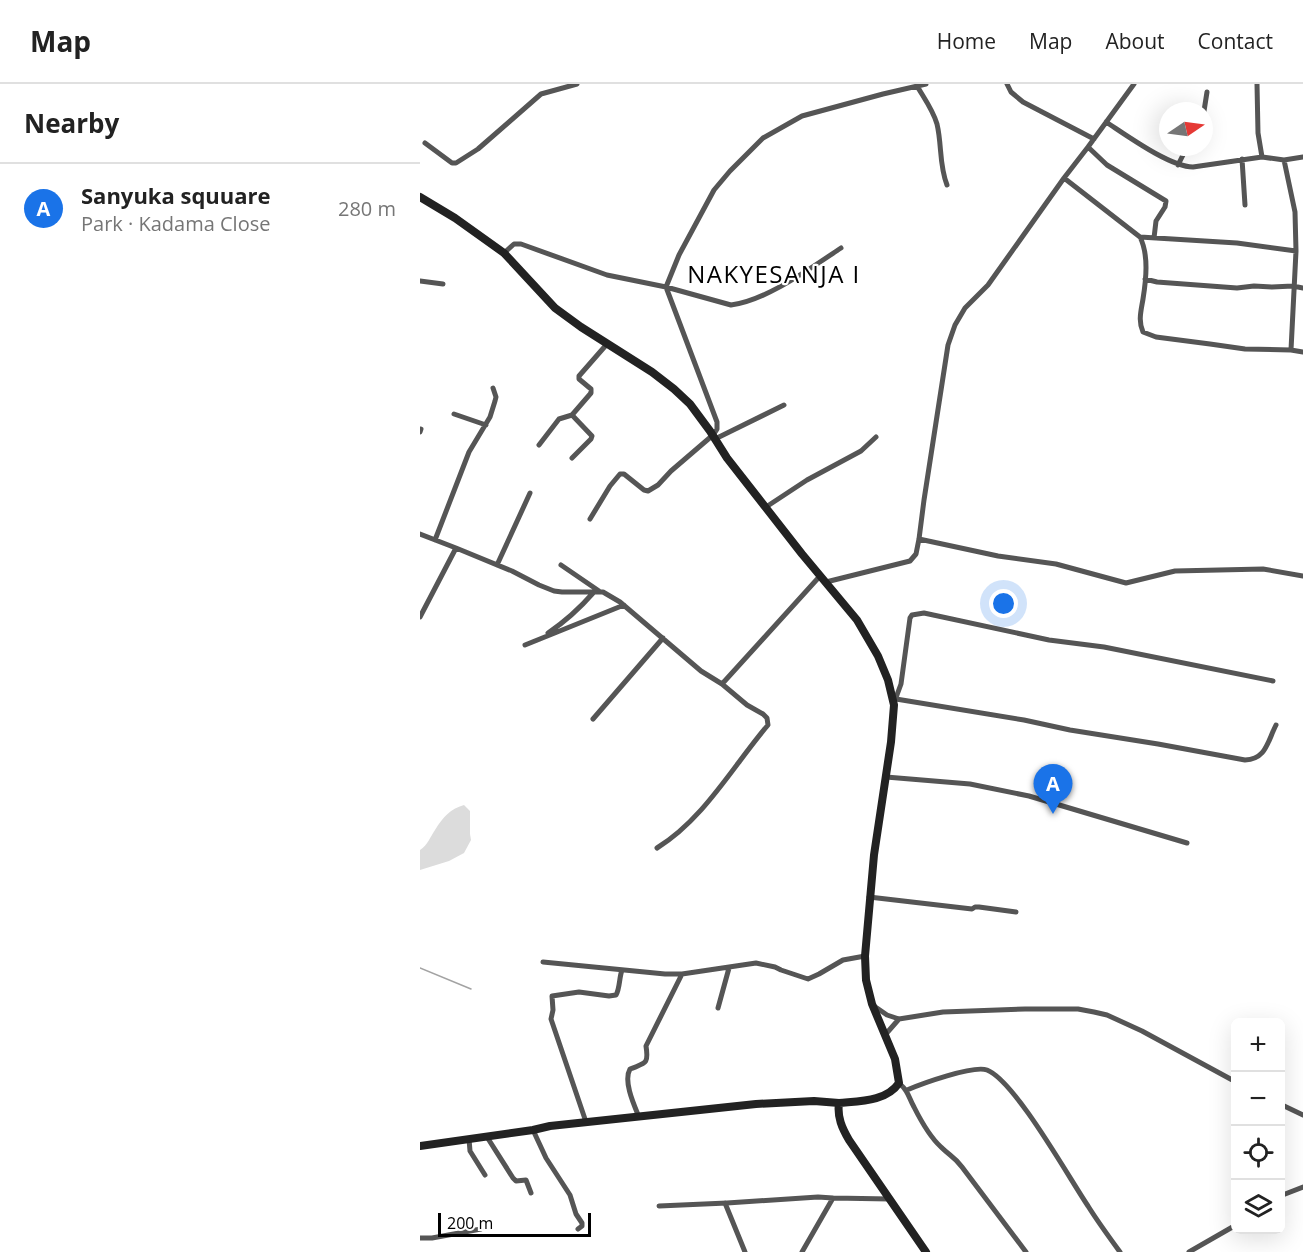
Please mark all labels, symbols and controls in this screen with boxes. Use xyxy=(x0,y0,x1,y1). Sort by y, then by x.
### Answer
text: Map xyxy=(30,22,91,60)
text: Home xyxy=(937,27,996,55)
text: Map xyxy=(1029,27,1072,55)
text: About xyxy=(1105,27,1165,55)
text: Contact xyxy=(1198,27,1273,55)
north arrow xyxy=(1159,102,1213,156)
text: Nearby xyxy=(24,105,119,141)
text: Sanyuka squuare xyxy=(81,180,271,210)
text: A xyxy=(37,195,50,222)
text: 280 m xyxy=(338,195,396,222)
text: Park · Kadama Close xyxy=(81,210,270,237)
district label: NAKYESANJA I xyxy=(687,257,861,290)
your location xyxy=(989,589,1018,618)
pin: A xyxy=(1034,764,1072,814)
map controls xyxy=(1231,1018,1285,1234)
button: + xyxy=(1231,1018,1285,1072)
button: − xyxy=(1231,1072,1285,1126)
button: locate xyxy=(1231,1126,1285,1180)
button: layers xyxy=(1231,1180,1285,1234)
scale bar xyxy=(438,1210,591,1238)
text: 200 m xyxy=(447,1212,493,1234)

